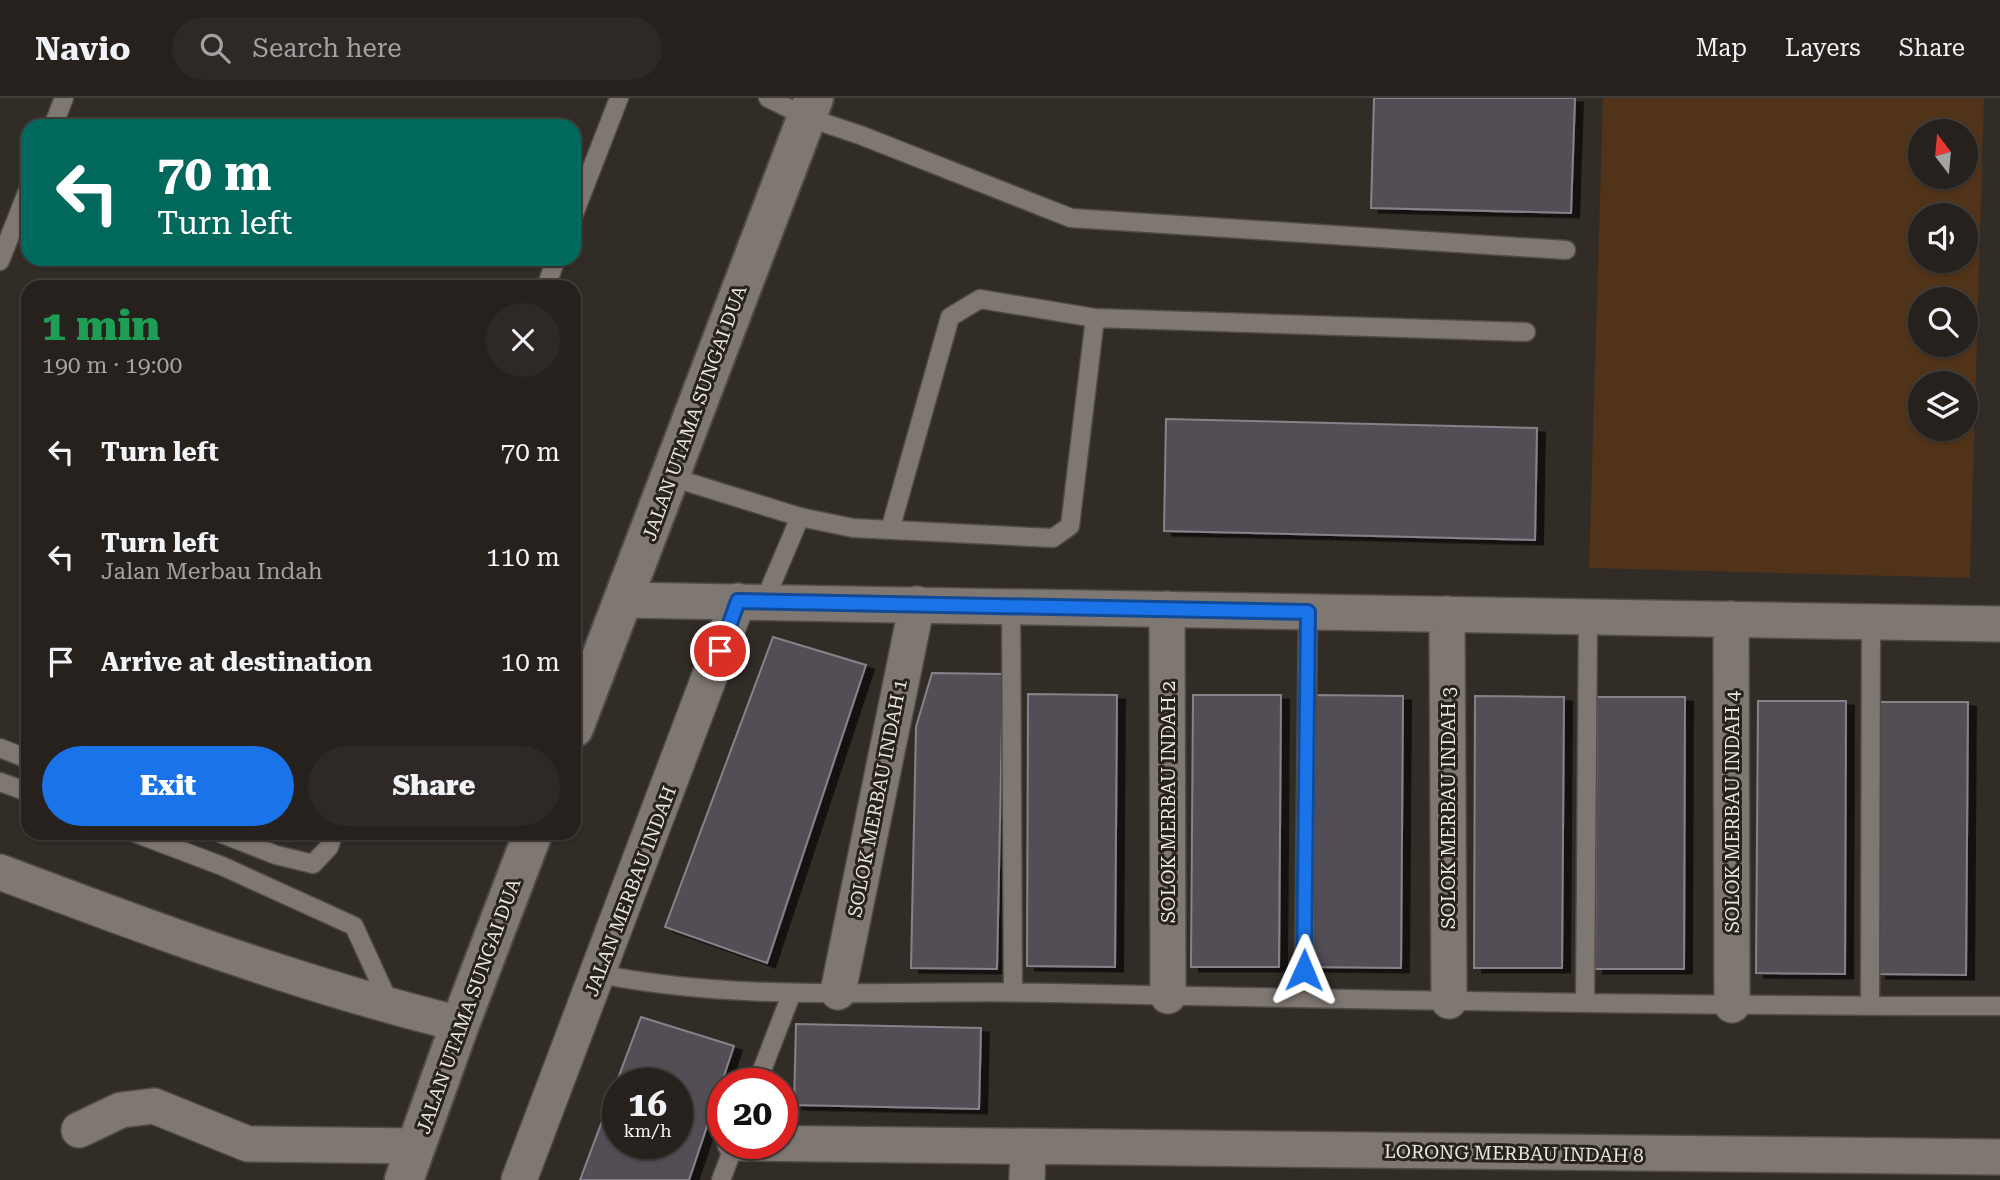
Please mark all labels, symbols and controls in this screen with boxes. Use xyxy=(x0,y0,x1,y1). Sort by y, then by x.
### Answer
search box xyxy=(172,17,662,80)
text: Navio xyxy=(35,29,130,68)
icon: search xyxy=(196,29,234,67)
text: Search here xyxy=(252,33,401,63)
text: Map xyxy=(1696,34,1747,62)
text: Layers xyxy=(1785,34,1861,62)
text: Share xyxy=(1899,34,1965,62)
north arrow xyxy=(1908,119,1978,189)
map controls xyxy=(1908,119,1978,441)
text: 70 m xyxy=(157,145,272,202)
icon: left xyxy=(42,147,133,238)
button: sound xyxy=(1908,203,1978,273)
text: Turn left xyxy=(157,204,292,242)
street label: JALAN UTAMA SUNGAI DUA xyxy=(637,282,752,544)
button: search xyxy=(1908,287,1978,357)
text: 1 min xyxy=(42,301,160,350)
button: close xyxy=(486,303,560,377)
text: 190 m · 19:00 xyxy=(42,352,182,379)
button: layers xyxy=(1908,371,1978,441)
icon: left xyxy=(42,433,80,471)
text: Turn left xyxy=(101,437,219,467)
text: 70 m xyxy=(501,437,560,467)
text: Turn left xyxy=(101,528,219,558)
icon: left xyxy=(42,538,80,576)
text: 110 m xyxy=(486,542,560,572)
text: Jalan Merbau Indah xyxy=(101,558,323,585)
pin xyxy=(690,621,750,681)
icon: arrive xyxy=(701,632,739,670)
icon: arrive xyxy=(42,643,80,681)
text: Arrive at destination xyxy=(101,647,372,677)
text: 10 m xyxy=(501,647,560,677)
street label: SOLOK MERBAU INDAH 1 xyxy=(843,677,912,919)
street label: SOLOK MERBAU INDAH 2 xyxy=(1157,681,1180,923)
street label: SOLOK MERBAU INDAH 3 xyxy=(1437,687,1460,929)
street label: SOLOK MERBAU INDAH 4 xyxy=(1721,691,1744,933)
button: Exit xyxy=(42,746,294,826)
button: Share xyxy=(308,746,560,826)
street label: JALAN MERBAU INDAH xyxy=(580,783,681,999)
street label: JALAN UTAMA SUNGAI DUA xyxy=(411,875,526,1137)
position arrow xyxy=(1267,933,1341,1007)
speed limit sign: 20 xyxy=(707,1068,798,1159)
text: 16 xyxy=(628,1084,667,1125)
text: km/h xyxy=(623,1120,672,1141)
street label: LORONG MERBAU INDAH 8 xyxy=(1384,1140,1644,1167)

